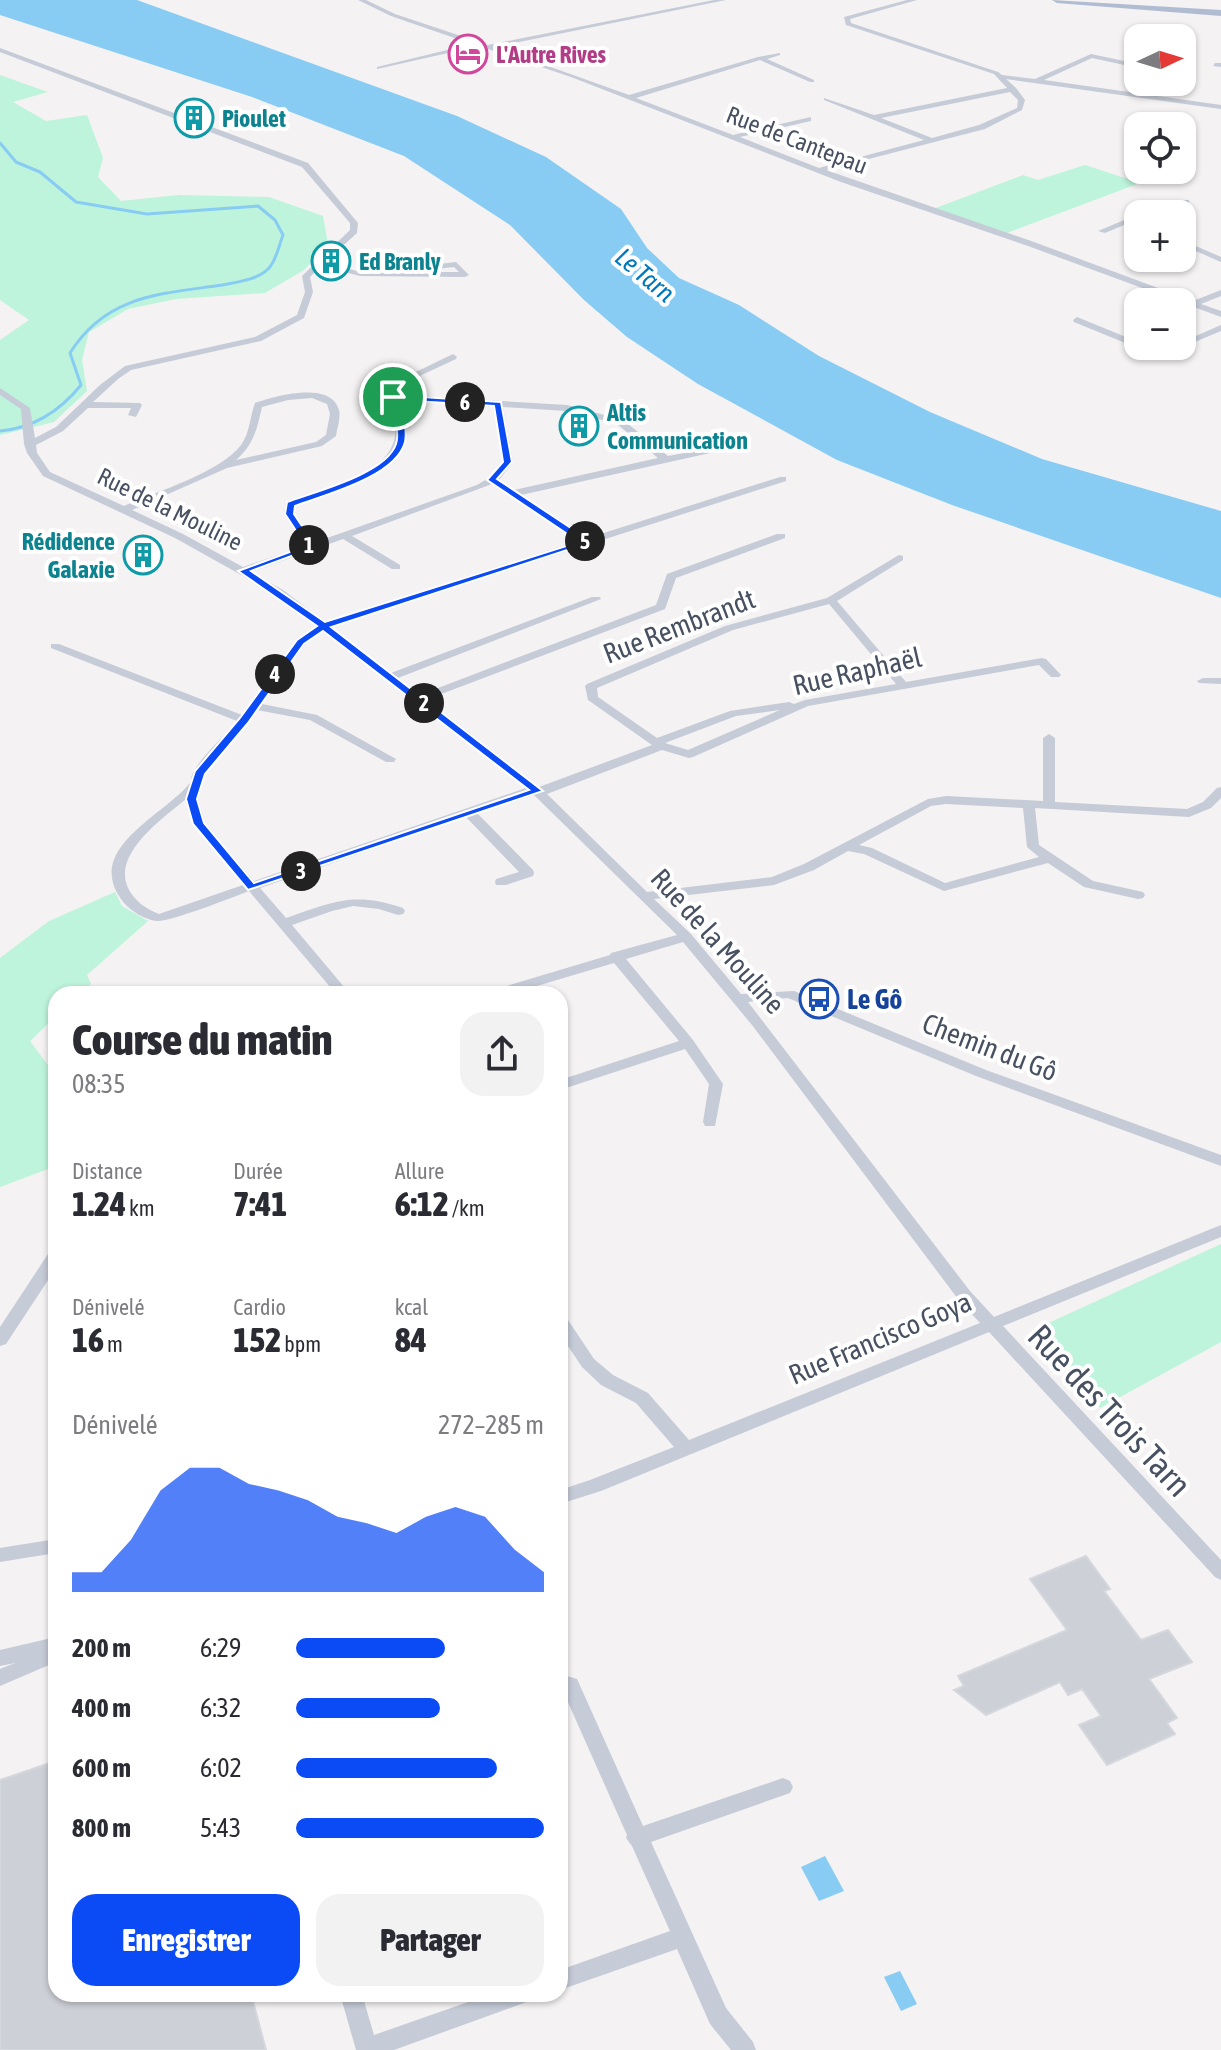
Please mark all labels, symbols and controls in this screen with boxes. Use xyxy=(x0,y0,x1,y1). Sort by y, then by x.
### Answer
north arrow xyxy=(1124,24,1196,96)
map controls xyxy=(1124,24,1196,360)
hotel icon: L'Autre Rives xyxy=(447,33,489,75)
place label: L'Autre Rives xyxy=(496,41,607,68)
building icon: Pioulet xyxy=(173,97,215,139)
street label: Rue de Cantepau xyxy=(723,101,871,179)
place label: Pioulet xyxy=(222,105,286,132)
button: locate xyxy=(1124,112,1196,184)
button: + xyxy=(1124,200,1196,272)
building icon: Ed Branly xyxy=(310,240,352,282)
water label: Le Tarn xyxy=(609,242,681,308)
place label: Ed Branly xyxy=(359,248,441,275)
button: − xyxy=(1124,288,1196,360)
pin xyxy=(359,363,427,431)
icon: arrive xyxy=(371,375,415,419)
pin: 6 xyxy=(445,382,485,422)
text: 6 xyxy=(460,389,470,415)
place label: Altis Communication xyxy=(606,399,748,454)
building icon: Altis Communication xyxy=(558,405,600,447)
street label: Rue de la Mouline xyxy=(93,462,247,556)
pin: 5 xyxy=(565,521,605,561)
pin: 1 xyxy=(289,525,329,565)
place label: Rédidence Galaxie xyxy=(22,528,115,583)
text: 5 xyxy=(580,528,590,554)
text: 1 xyxy=(304,532,314,558)
building icon: Rédidence Galaxie xyxy=(122,534,164,576)
street label: Rue Rembrandt xyxy=(599,582,759,670)
street label: Rue Raphaël xyxy=(790,641,925,701)
pin: 4 xyxy=(255,654,295,694)
text: 4 xyxy=(270,661,280,687)
pin: 2 xyxy=(404,683,444,723)
text: 2 xyxy=(419,690,429,716)
pin: 3 xyxy=(281,851,321,891)
text: 3 xyxy=(296,858,306,884)
street label: Rue de la Mouline xyxy=(645,862,791,1020)
bus stop icon: Le Gô xyxy=(798,978,840,1020)
place label: Le Gô xyxy=(847,983,902,1015)
street label: Chemin du Gô xyxy=(918,1007,1062,1087)
button: share xyxy=(460,1012,544,1096)
text: Course du matin xyxy=(72,1014,333,1064)
text: 08:35 xyxy=(72,1069,126,1099)
text: Distance xyxy=(72,1158,143,1184)
text: Durée xyxy=(233,1158,283,1184)
text: Allure xyxy=(395,1158,444,1184)
text: 1.24 xyxy=(72,1184,126,1223)
text: 7:41 xyxy=(233,1184,287,1223)
text: 6:12 xyxy=(395,1184,449,1223)
text: km xyxy=(126,1195,155,1221)
text: /km xyxy=(449,1195,485,1221)
street label: Rue Francisco Goya xyxy=(784,1285,976,1391)
text: Dénivelé xyxy=(72,1294,144,1320)
text: Cardio xyxy=(233,1294,286,1320)
text: kcal xyxy=(395,1294,428,1320)
street label: Rue des Trois Tarn xyxy=(1021,1316,1199,1504)
text: 16 xyxy=(72,1320,104,1359)
text: 152 xyxy=(233,1320,281,1359)
text: 84 xyxy=(395,1320,427,1359)
text: m xyxy=(104,1331,123,1357)
text: bpm xyxy=(281,1331,321,1357)
text: Dénivelé xyxy=(72,1410,158,1440)
text: 272–285 m xyxy=(438,1410,544,1440)
text: 200 m xyxy=(72,1633,131,1663)
text: 6:29 xyxy=(200,1633,241,1663)
text: 400 m xyxy=(72,1693,131,1723)
text: 6:32 xyxy=(200,1693,241,1723)
text: 600 m xyxy=(72,1753,131,1783)
text: 6:02 xyxy=(200,1753,242,1783)
text: 800 m xyxy=(72,1813,131,1843)
text: 5:43 xyxy=(200,1813,241,1843)
button: Enregistrer xyxy=(72,1894,300,1986)
button: Partager xyxy=(316,1894,544,1986)

